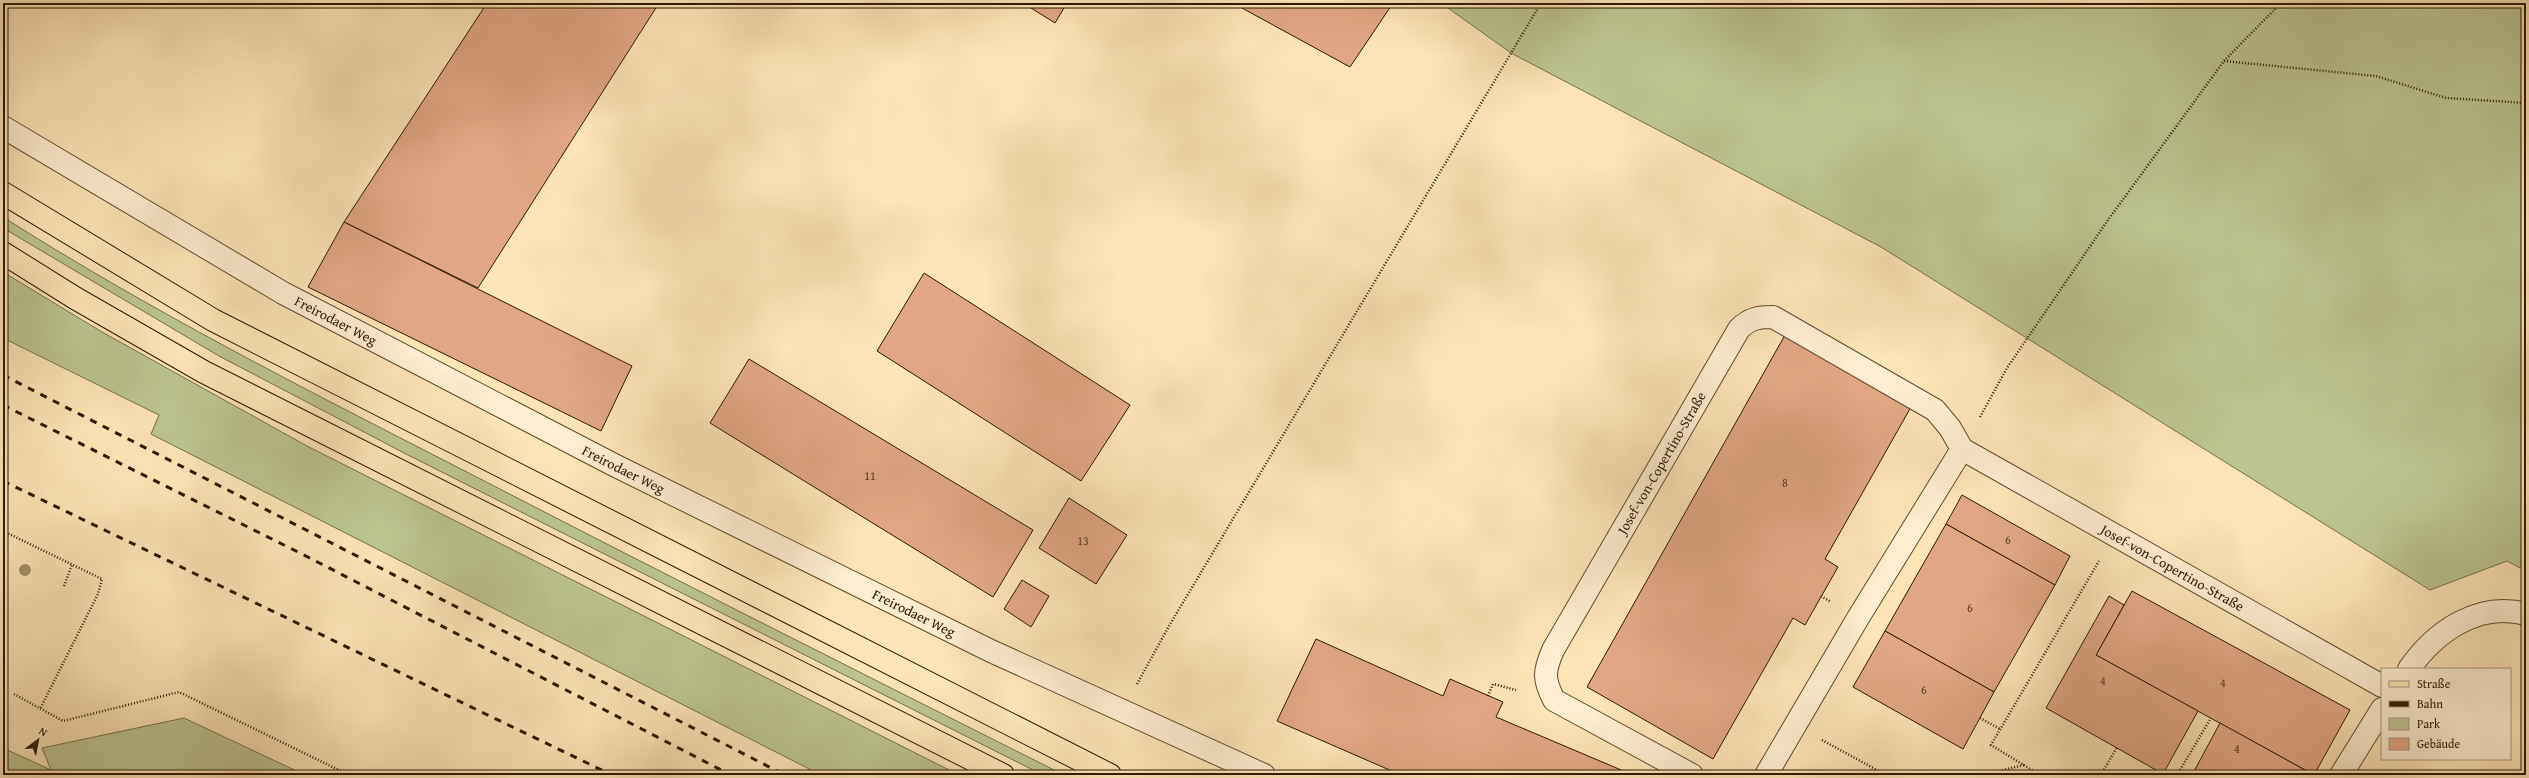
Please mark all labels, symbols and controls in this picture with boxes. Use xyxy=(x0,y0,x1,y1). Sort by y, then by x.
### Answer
street label: Freirodaer Weg xyxy=(291,291,380,350)
street label: Josef-von-Copertino-Straße xyxy=(1611,387,1711,540)
street label: Freirodaer Weg xyxy=(579,440,668,499)
house number: 11 xyxy=(864,467,876,484)
house number: 8 xyxy=(1782,474,1788,491)
street label: Josef-von-Copertino-Straße xyxy=(2095,518,2248,616)
house number: 6 xyxy=(2005,531,2011,548)
house number: 13 xyxy=(1077,532,1089,549)
street label: Freirodaer Weg xyxy=(869,584,959,642)
house number: 6 xyxy=(1967,599,1973,616)
legend xyxy=(2381,668,2511,760)
house number: 4 xyxy=(2100,672,2106,689)
house number: 4 xyxy=(2220,674,2226,691)
text: Straße xyxy=(2417,675,2451,692)
house number: 6 xyxy=(1921,681,1927,698)
text: Bahn xyxy=(2417,695,2443,712)
text: Park xyxy=(2417,715,2441,732)
north arrow xyxy=(18,720,58,760)
text: N xyxy=(36,723,51,741)
text: Gebäude xyxy=(2417,735,2460,752)
house number: 4 xyxy=(2234,740,2240,757)

